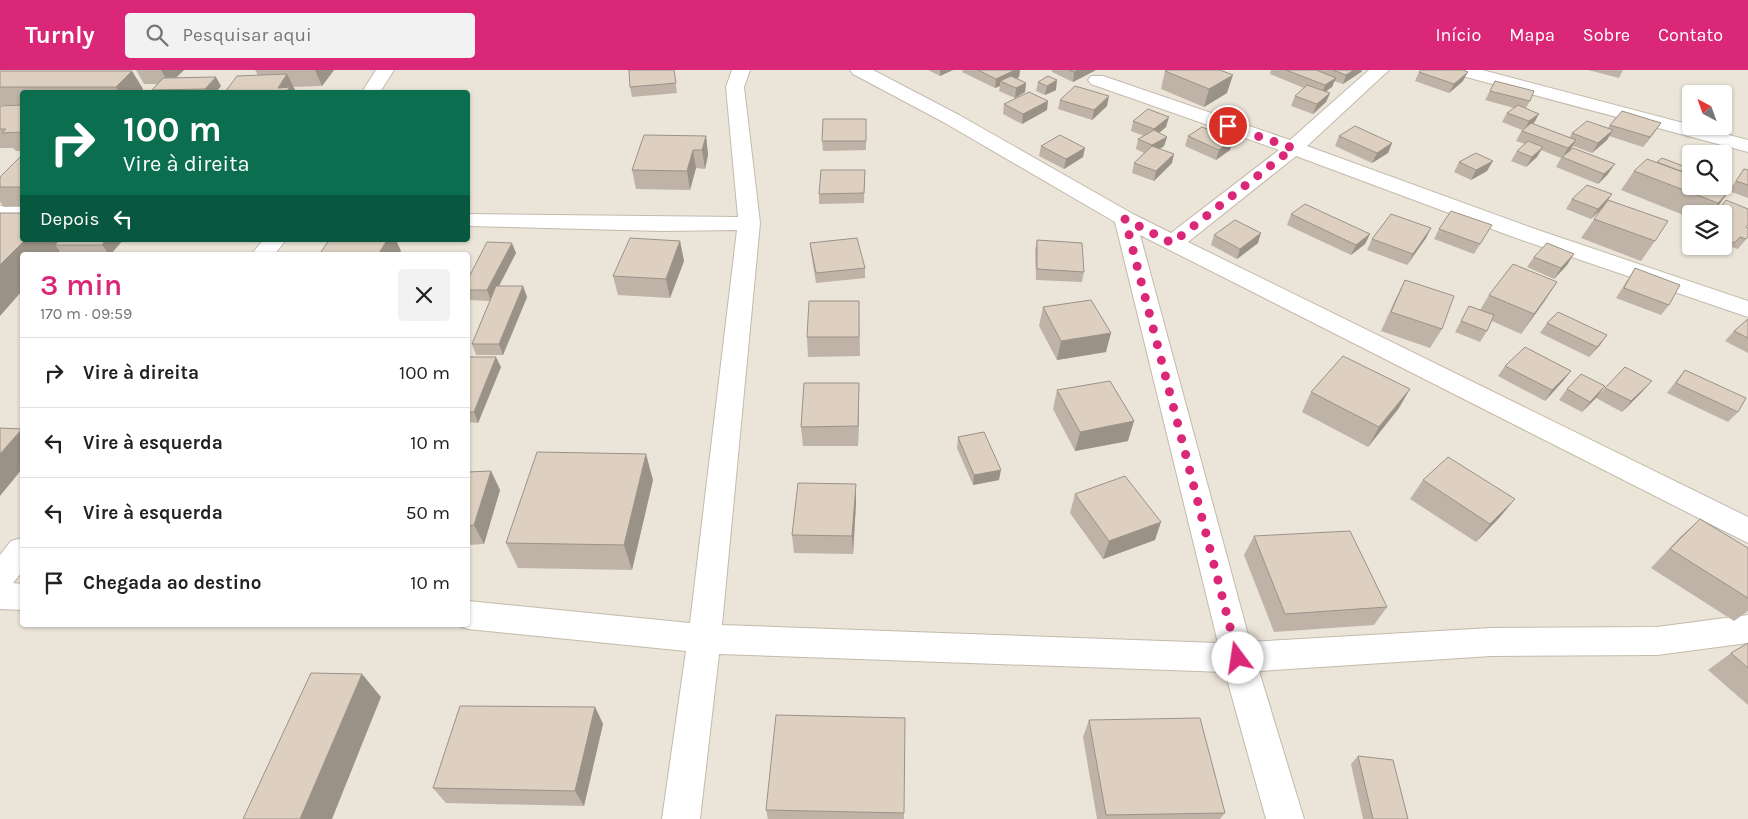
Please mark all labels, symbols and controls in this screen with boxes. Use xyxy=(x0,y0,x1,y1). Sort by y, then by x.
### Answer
search box xyxy=(125,13,475,58)
text: Turnly xyxy=(25,21,95,49)
icon: search xyxy=(143,21,171,49)
text: Pesquisar aqui xyxy=(183,24,312,46)
text: Início xyxy=(1435,24,1481,46)
text: Mapa xyxy=(1509,24,1555,46)
text: Sobre xyxy=(1583,24,1630,46)
text: Contato xyxy=(1658,24,1723,46)
north arrow xyxy=(1682,85,1732,135)
map controls xyxy=(1682,85,1732,255)
pin xyxy=(1207,105,1249,147)
text: 100 m xyxy=(123,109,222,150)
icon: right xyxy=(40,110,105,175)
icon: arrive xyxy=(1214,112,1242,140)
button: search xyxy=(1682,145,1732,195)
text: Vire à direita xyxy=(123,151,250,177)
icon: left xyxy=(109,205,137,233)
button: layers xyxy=(1682,205,1732,255)
text: Depois xyxy=(40,208,99,230)
text: 3 min xyxy=(40,267,122,303)
button: close xyxy=(398,269,450,321)
text: 170 m · 09:59 xyxy=(40,304,132,323)
icon: right xyxy=(40,359,68,387)
text: Vire à direita xyxy=(83,362,199,384)
text: 100 m xyxy=(399,362,450,384)
icon: left xyxy=(40,429,68,457)
text: Vire à esquerda xyxy=(83,432,223,454)
text: 10 m xyxy=(410,432,450,454)
icon: left xyxy=(40,499,68,527)
text: Vire à esquerda xyxy=(83,502,223,524)
text: 50 m xyxy=(406,502,450,524)
icon: arrive xyxy=(40,569,68,597)
text: Chegada ao destino xyxy=(83,572,261,594)
text: 10 m xyxy=(410,572,450,594)
position arrow xyxy=(1211,631,1263,683)

